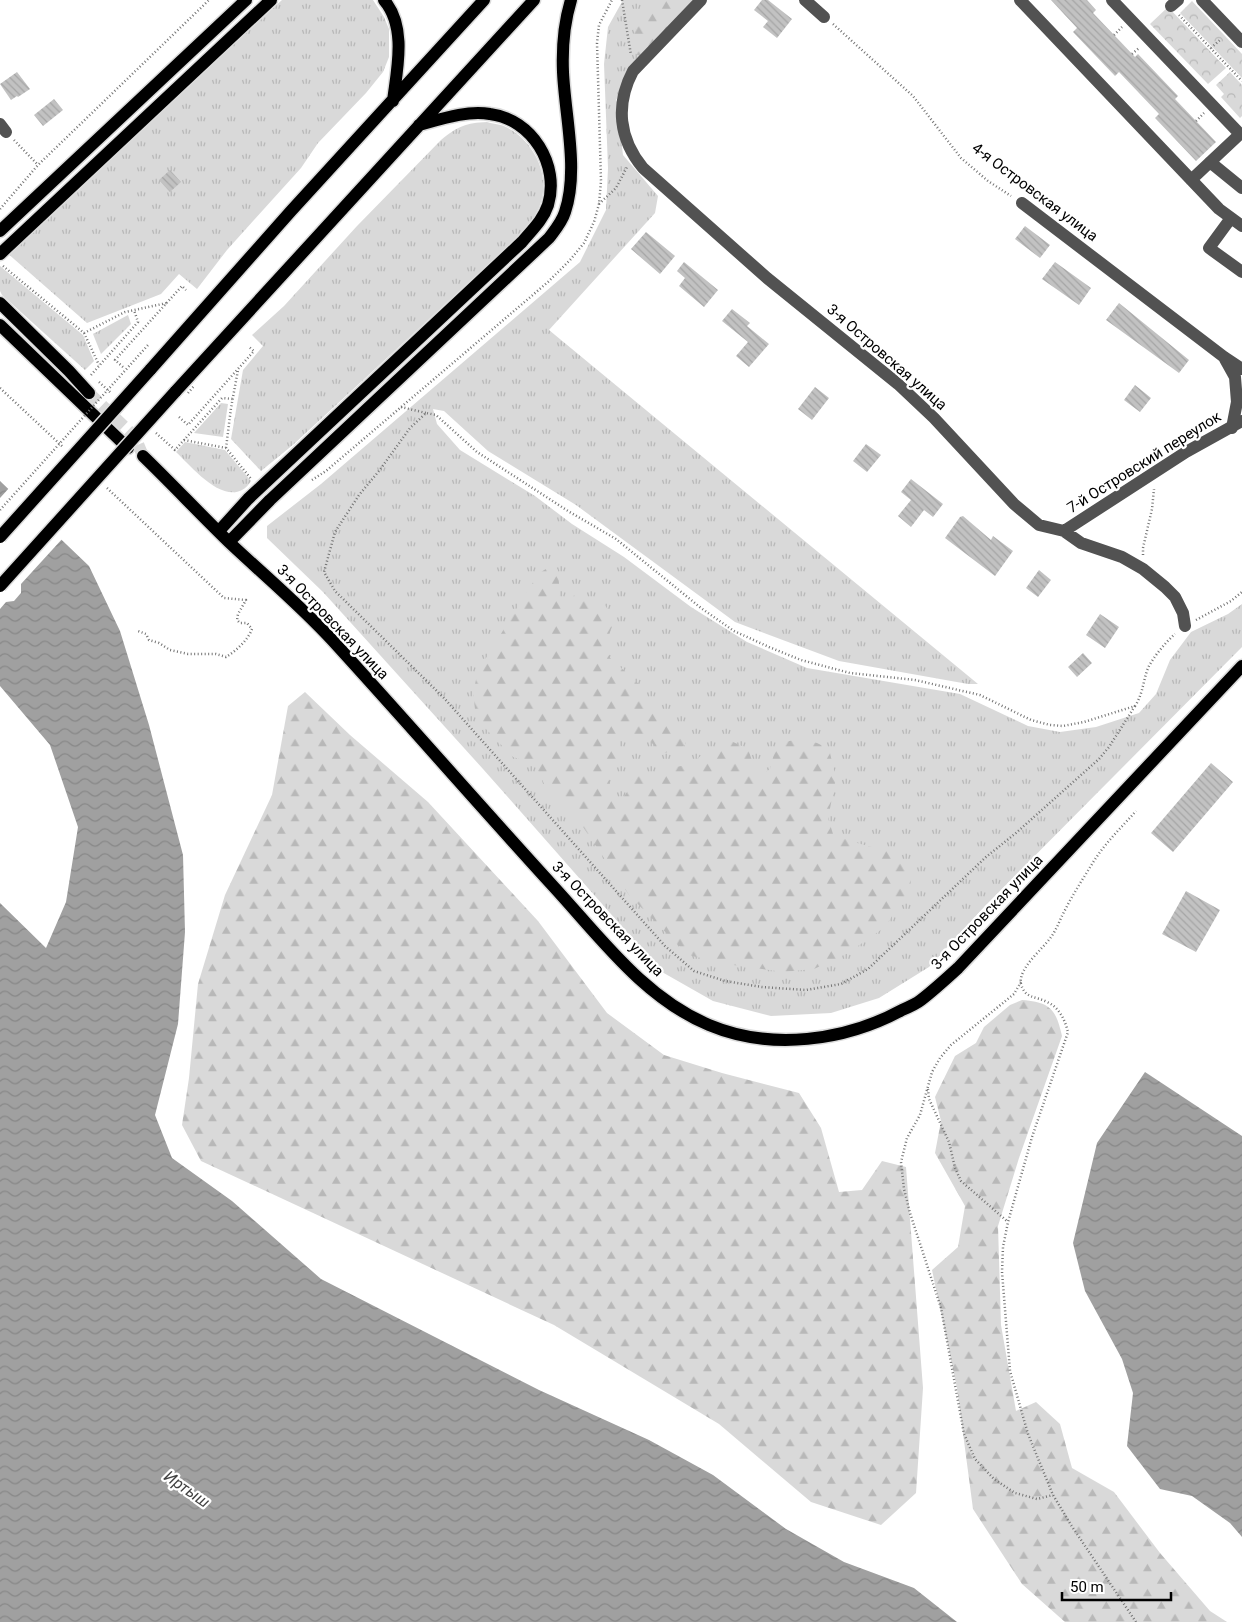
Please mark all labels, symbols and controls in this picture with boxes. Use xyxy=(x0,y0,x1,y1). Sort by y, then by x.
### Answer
street label: 4-я Островская улица xyxy=(969,139,1101,245)
street label: 3-я Островская улица xyxy=(823,300,951,414)
street label: 7-й Островский переулок xyxy=(1064,407,1224,517)
street label: 3-я Островская улица xyxy=(273,561,393,683)
street label: 3-я Островская улица xyxy=(927,851,1047,973)
street label: 3-я Островская улица xyxy=(548,858,668,980)
water label: Иртыш xyxy=(161,1467,214,1512)
scale bar xyxy=(1062,1570,1171,1602)
text: 50 m xyxy=(1070,1578,1104,1596)

